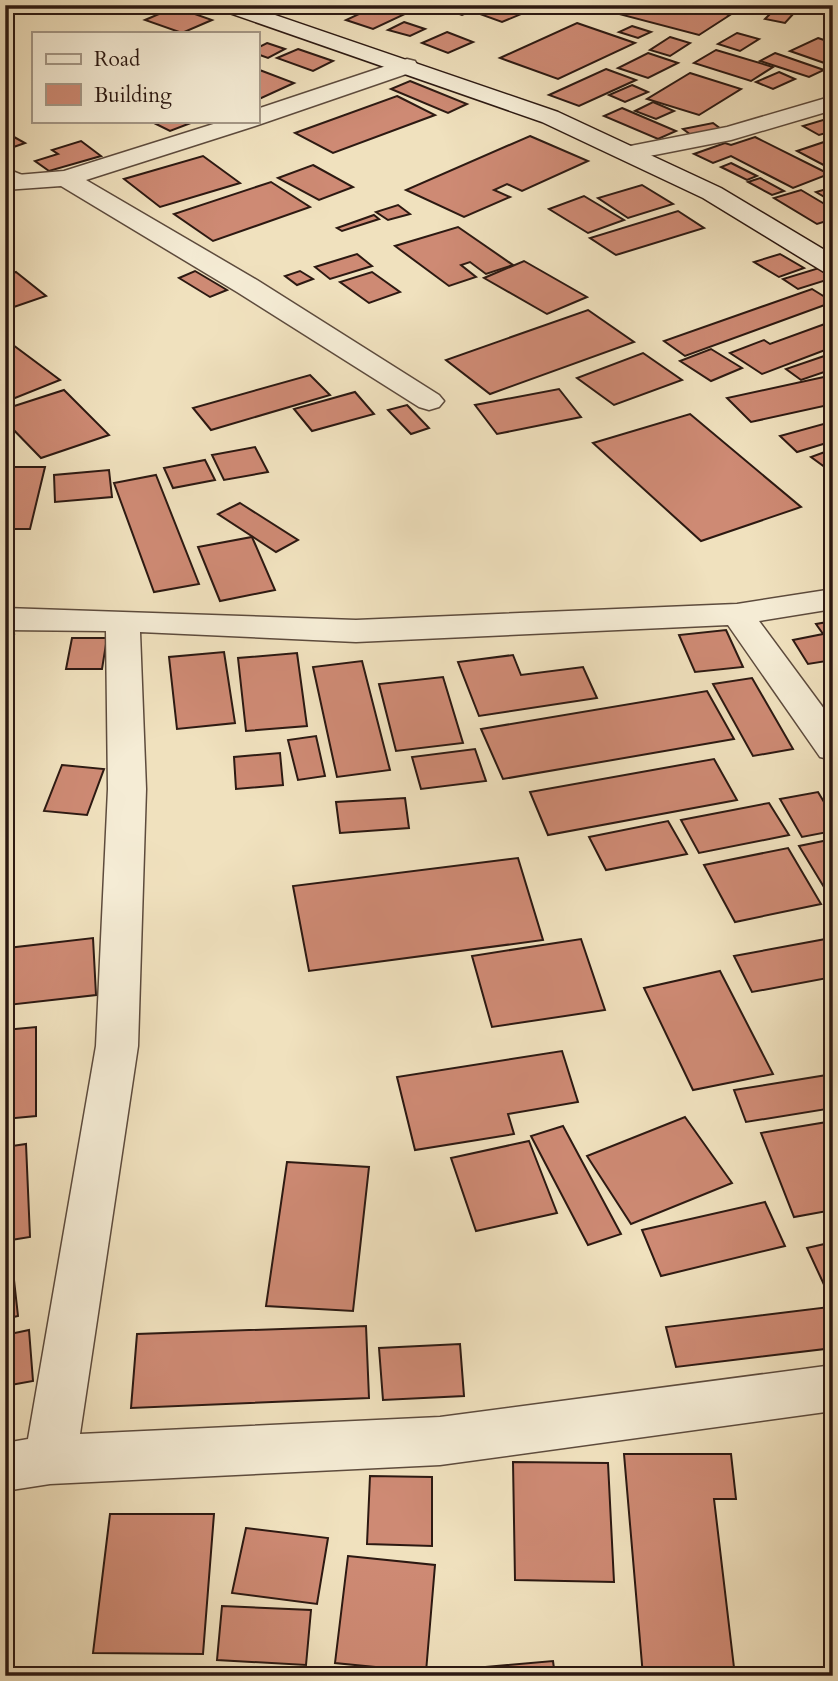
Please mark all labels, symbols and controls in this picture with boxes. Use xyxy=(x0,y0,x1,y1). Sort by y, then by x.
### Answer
legend xyxy=(32,32,259,122)
text: Road xyxy=(94,45,140,74)
text: Building xyxy=(94,81,172,110)

